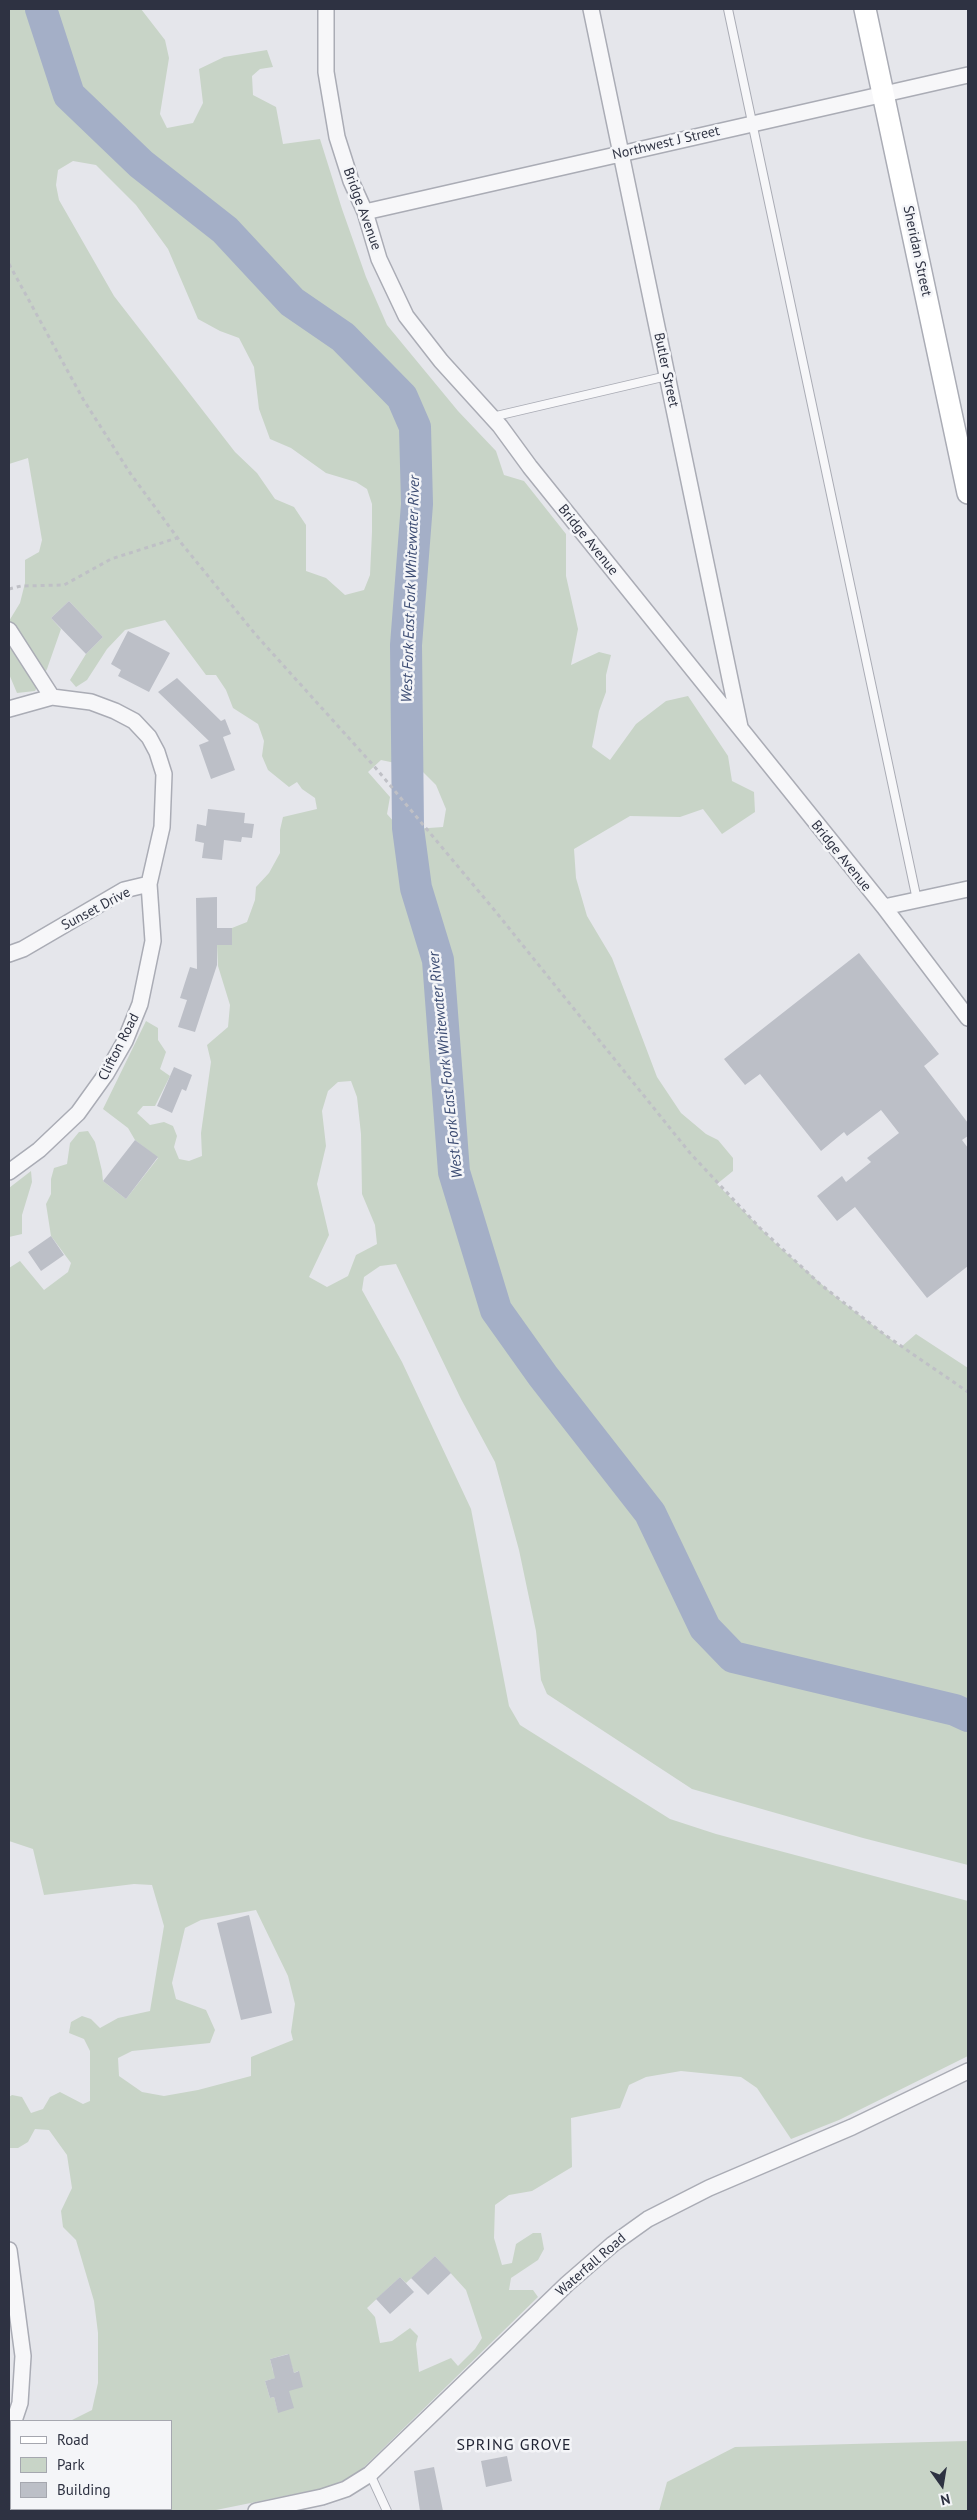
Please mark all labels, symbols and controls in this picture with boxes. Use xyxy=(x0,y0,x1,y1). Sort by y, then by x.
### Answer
street label: Northwest J Street xyxy=(611,122,721,164)
street label: Bridge Avenue xyxy=(339,166,385,252)
street label: Sheridan Street xyxy=(899,204,935,298)
street label: Butler Street xyxy=(650,331,682,409)
water label: West Fork East Fork Whitewater River xyxy=(398,475,424,703)
street label: Bridge Avenue xyxy=(554,501,622,579)
street label: Bridge Avenue xyxy=(807,817,875,895)
street label: Sunset Drive xyxy=(59,884,133,934)
water label: West Fork East Fork Whitewater River xyxy=(425,951,467,1179)
street label: Clifton Road xyxy=(95,1011,143,1083)
street label: Waterfall Road xyxy=(553,2230,629,2300)
legend xyxy=(10,2420,172,2510)
text: Road xyxy=(57,2430,89,2449)
district label: SPRING GROVE xyxy=(455,2435,573,2455)
text: Park xyxy=(57,2455,85,2474)
north arrow xyxy=(917,2460,967,2510)
text: Building xyxy=(57,2480,111,2499)
text: N xyxy=(939,2490,952,2509)

